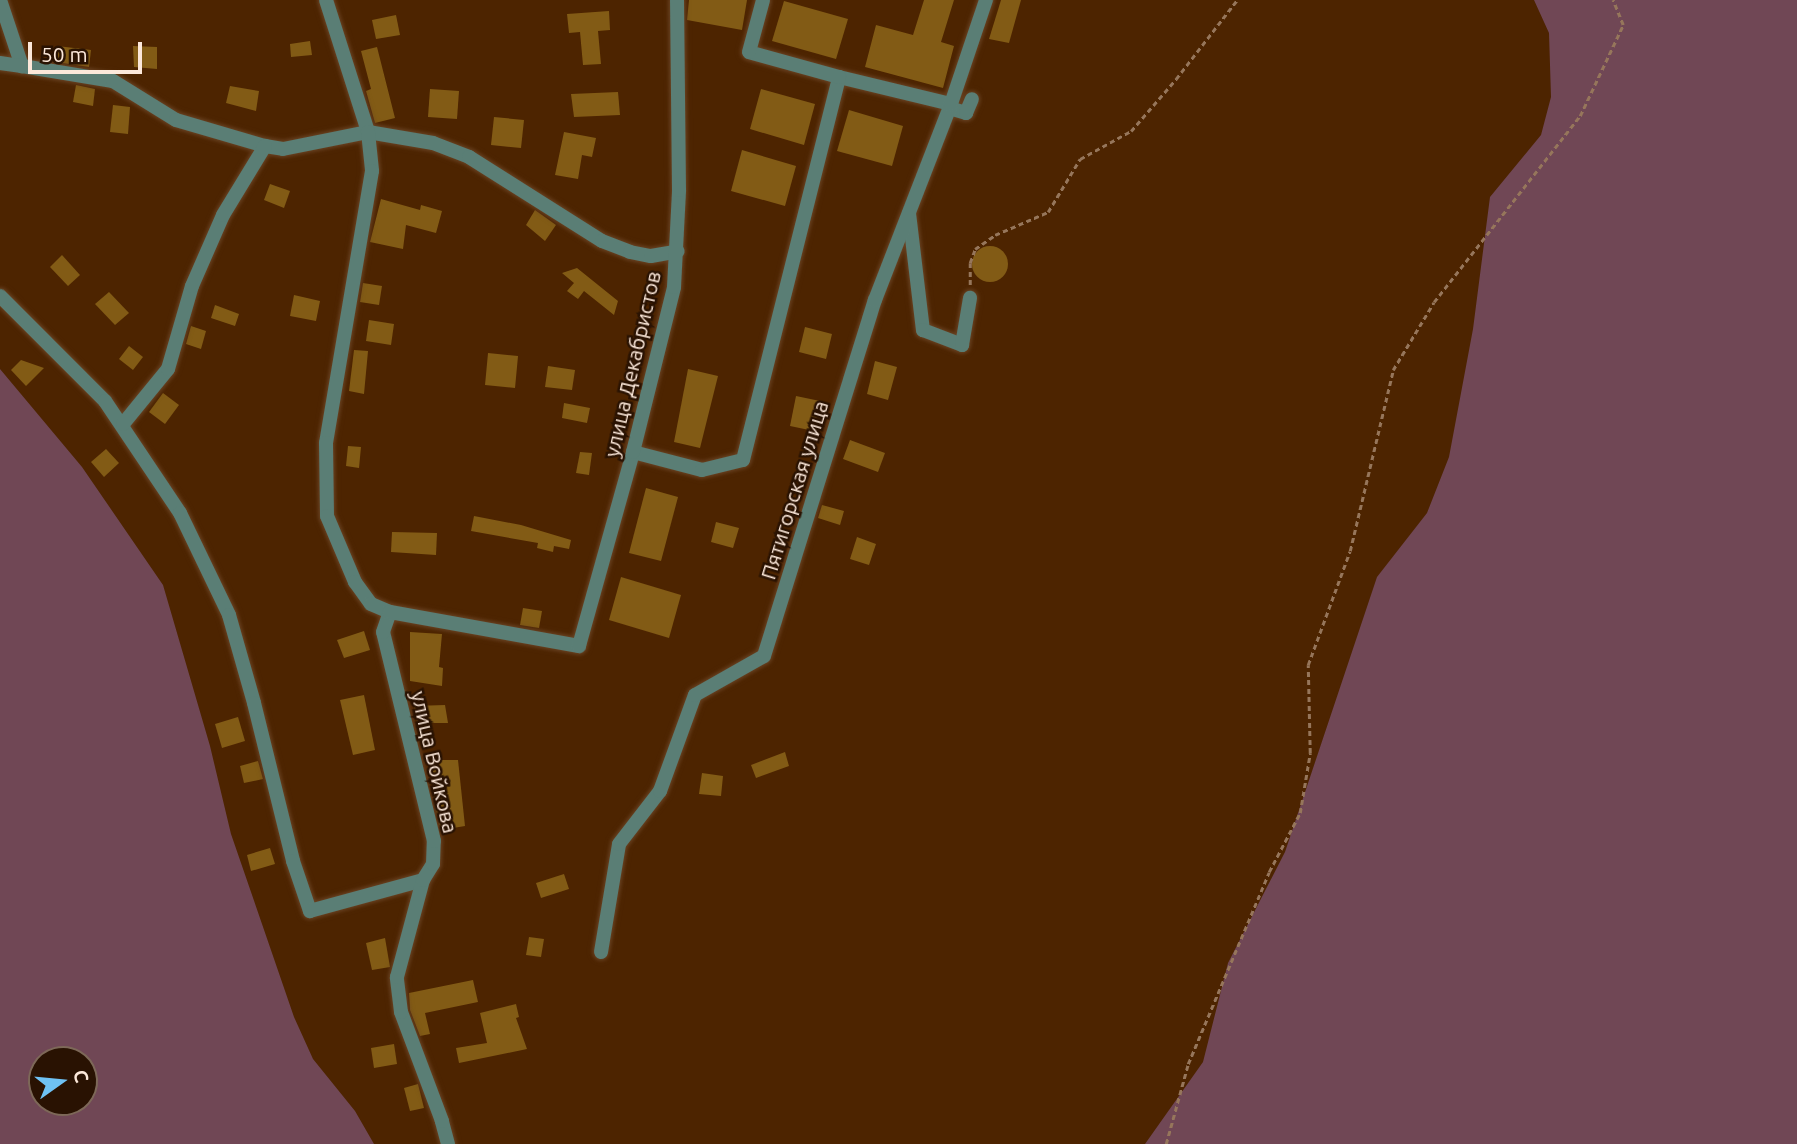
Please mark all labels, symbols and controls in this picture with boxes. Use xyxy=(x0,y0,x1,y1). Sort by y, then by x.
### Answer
scale bar xyxy=(32,28,145,72)
text: 50 m xyxy=(41,42,88,66)
street label: улица Декабристов xyxy=(598,268,666,460)
street label: Пятигорская улица xyxy=(755,398,833,582)
street label: улица Войкова xyxy=(406,688,464,836)
north arrow xyxy=(28,1046,98,1116)
text: С xyxy=(69,1067,94,1085)

